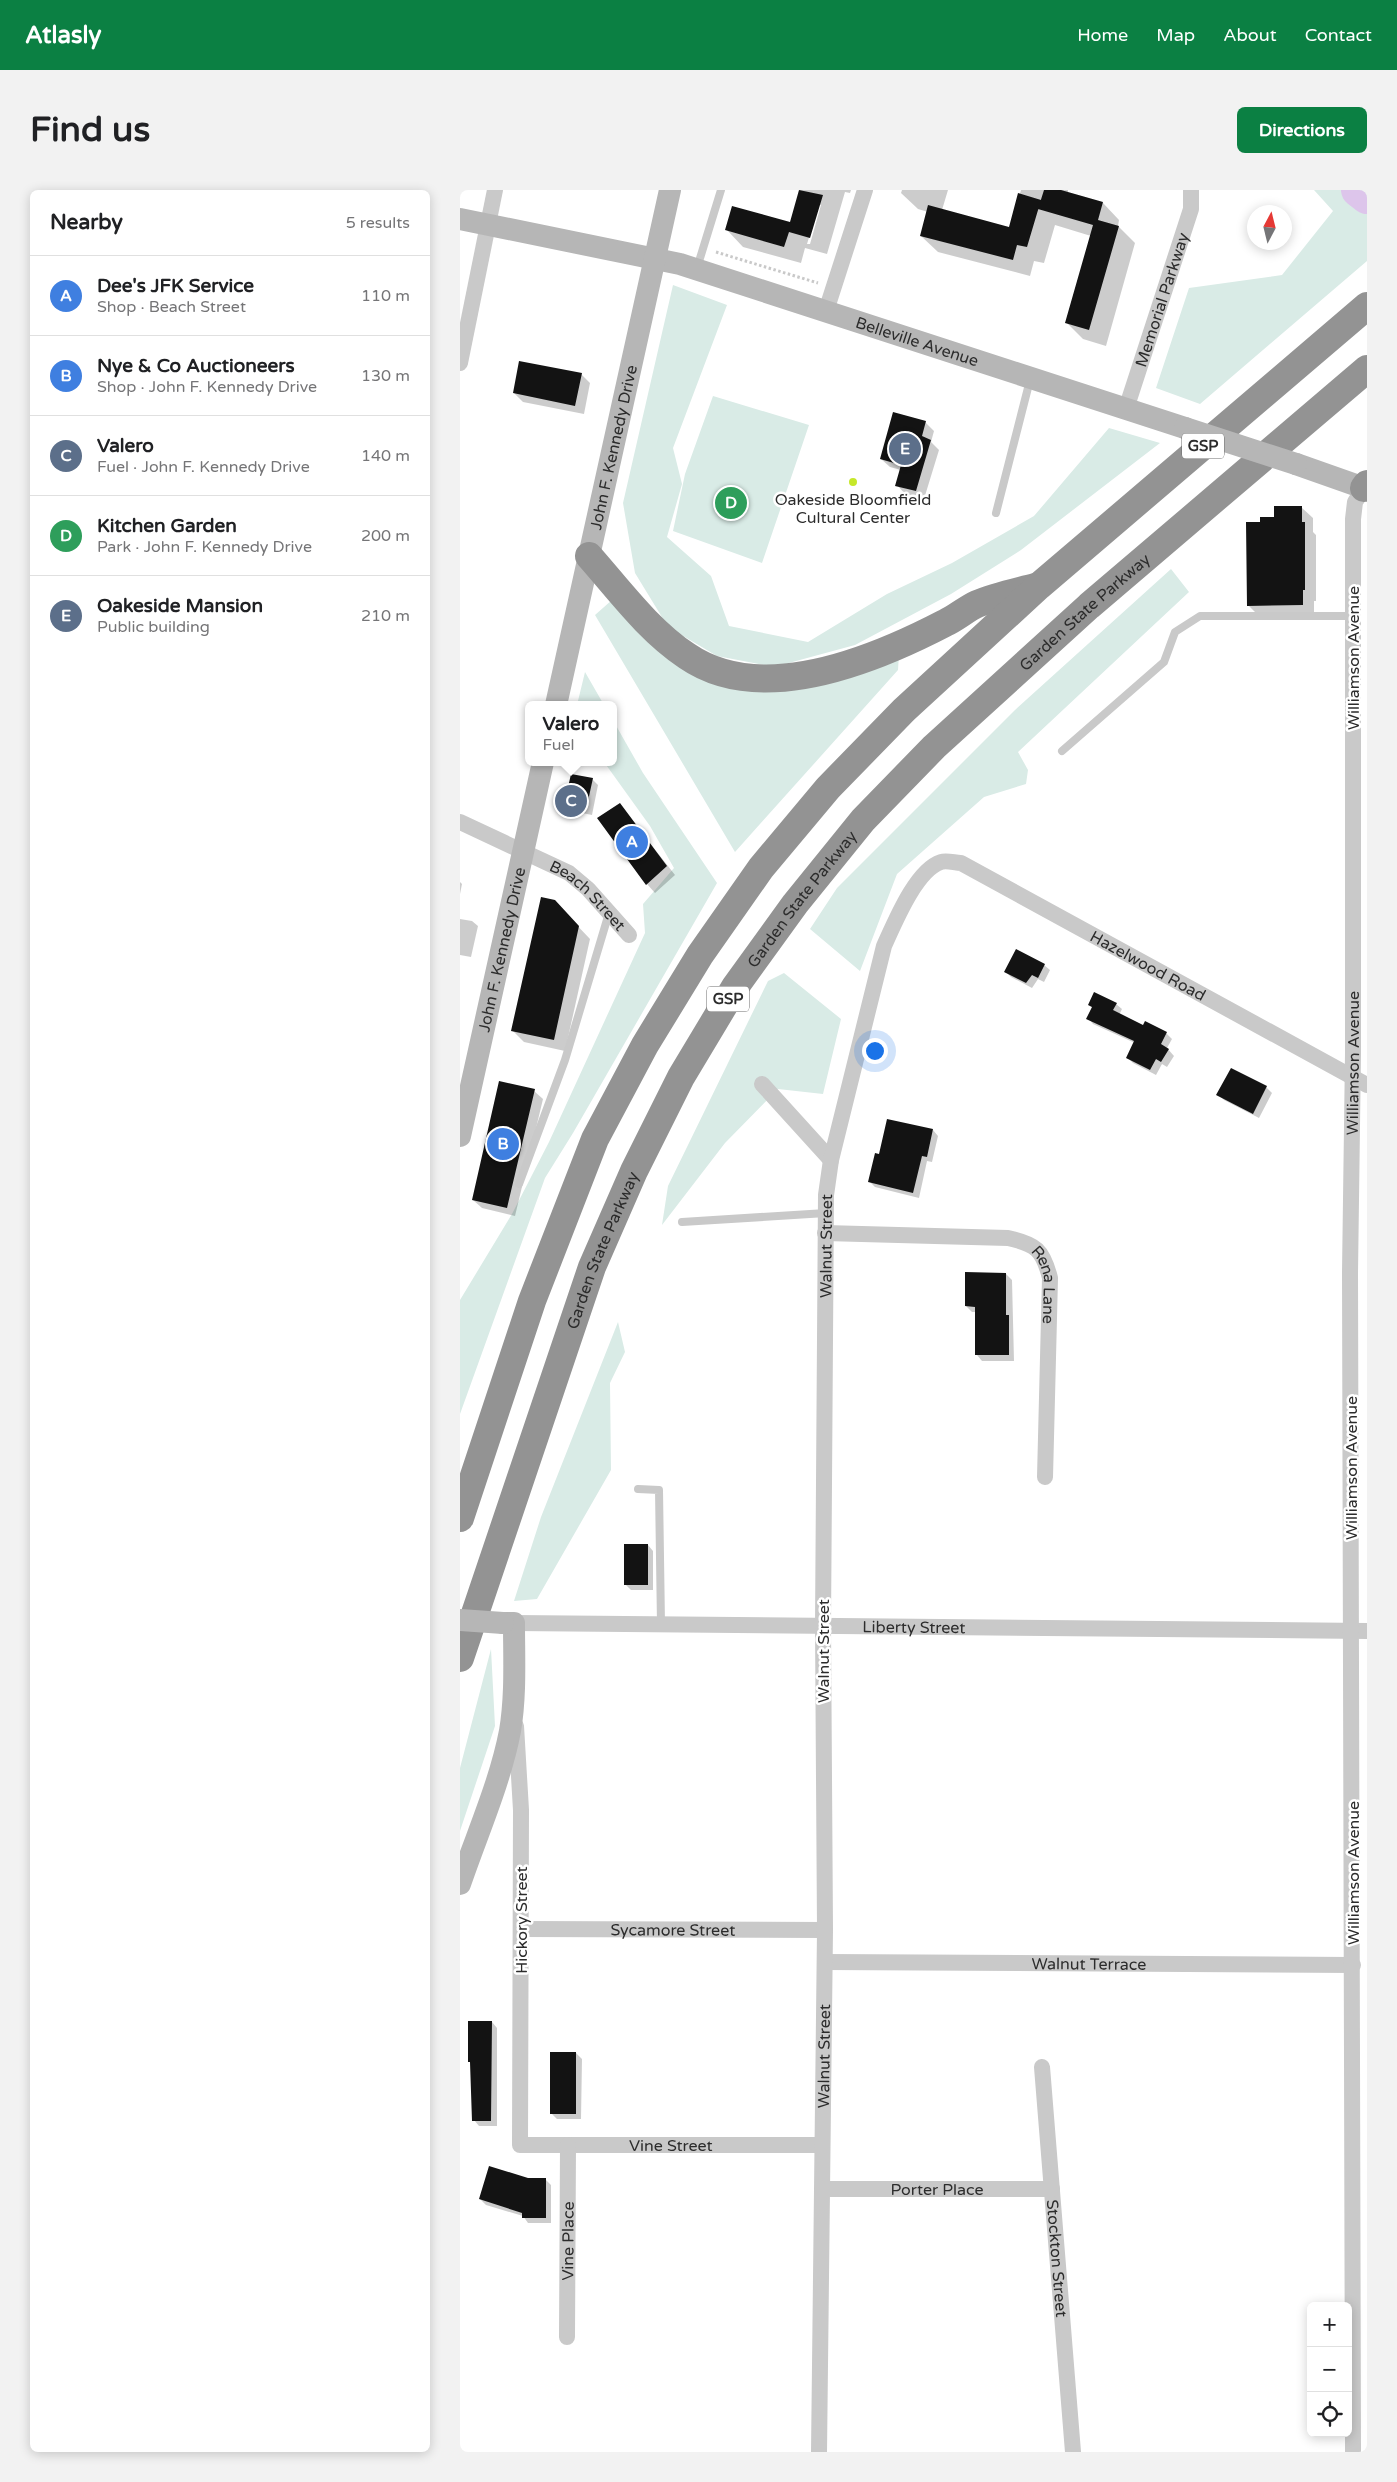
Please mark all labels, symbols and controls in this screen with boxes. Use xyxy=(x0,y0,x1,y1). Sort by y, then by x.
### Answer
text: Atlasly xyxy=(25,21,101,50)
text: Home xyxy=(1077,24,1128,46)
text: Map xyxy=(1156,24,1195,46)
text: About xyxy=(1223,24,1277,46)
text: Contact xyxy=(1305,24,1372,46)
button: Directions xyxy=(1237,107,1367,153)
text: Find us xyxy=(30,109,150,151)
north arrow xyxy=(1247,205,1292,250)
text: Nearby xyxy=(50,210,123,235)
text: 5 results xyxy=(346,213,410,233)
street label: Memorial Parkway xyxy=(1131,230,1194,370)
text: Dee's JFK Service xyxy=(97,275,254,297)
text: A xyxy=(60,286,72,306)
text: 110 m xyxy=(361,286,410,306)
text: Shop · Beach Street xyxy=(97,297,246,317)
street label: Belleville Avenue xyxy=(853,313,981,371)
text: Nye & Co Auctioneers xyxy=(97,355,295,377)
street label: John F. Kennedy Drive xyxy=(586,363,642,532)
text: B xyxy=(60,366,72,386)
text: 130 m xyxy=(361,366,410,386)
text: Shop · John F. Kennedy Drive xyxy=(97,377,317,397)
pin: E xyxy=(889,430,921,468)
road number: GSP xyxy=(1182,434,1224,458)
text: Valero xyxy=(97,435,154,457)
text: C xyxy=(60,446,72,466)
text: 140 m xyxy=(361,446,410,466)
text: Fuel · John F. Kennedy Drive xyxy=(97,457,310,477)
marker: Oakeside Bloomfield Cultural Center xyxy=(847,476,859,488)
pin: D xyxy=(715,484,747,522)
place label: Oakeside Bloomfield Cultural Center xyxy=(775,490,931,528)
text: Kitchen Garden xyxy=(97,515,237,537)
text: D xyxy=(60,526,72,546)
text: 200 m xyxy=(361,526,410,546)
text: Park · John F. Kennedy Drive xyxy=(97,537,312,557)
street label: Garden State Parkway xyxy=(1015,549,1155,676)
street label: Williamson Avenue xyxy=(1344,586,1364,730)
text: Oakeside Mansion xyxy=(97,595,263,617)
text: E xyxy=(61,606,71,626)
text: 210 m xyxy=(361,606,410,626)
text: Public building xyxy=(97,617,210,637)
popup xyxy=(525,701,617,766)
text: Valero xyxy=(543,713,599,735)
text: Fuel xyxy=(543,735,575,755)
pin: C xyxy=(555,782,587,820)
pin: A xyxy=(616,823,648,861)
street label: Garden State Parkway xyxy=(743,826,862,972)
street label: Beach Street xyxy=(546,856,630,935)
street label: John F. Kennedy Drive xyxy=(474,865,530,1034)
street label: Hazelwood Road xyxy=(1086,927,1209,1006)
road number: GSP xyxy=(707,986,749,1012)
street label: Williamson Avenue xyxy=(1343,991,1364,1135)
your location xyxy=(862,1038,888,1064)
pin: B xyxy=(487,1125,519,1163)
street label: Garden State Parkway xyxy=(563,1168,644,1332)
street label: Walnut Street xyxy=(816,1194,837,1298)
street label: Rena Lane xyxy=(1027,1242,1059,1324)
street label: Williamson Avenue xyxy=(1342,1396,1362,1540)
street label: Walnut Street xyxy=(814,1599,834,1703)
street label: Liberty Street xyxy=(862,1617,966,1638)
street label: Williamson Avenue xyxy=(1344,1801,1364,1945)
street label: Hickory Street xyxy=(512,1866,532,1974)
street label: Sycamore Street xyxy=(611,1920,735,1941)
street label: Walnut Terrace xyxy=(1031,1954,1146,1975)
street label: Walnut Street xyxy=(814,2004,835,2108)
street label: Vine Street xyxy=(629,2136,713,2156)
street label: Porter Place xyxy=(891,2180,983,2200)
street label: Stockton Street xyxy=(1042,2199,1071,2318)
street label: Vine Place xyxy=(558,2201,579,2281)
map controls xyxy=(1307,2302,1352,2437)
button: + xyxy=(1307,2302,1352,2347)
button: − xyxy=(1307,2347,1352,2392)
button: locate xyxy=(1307,2392,1352,2437)

